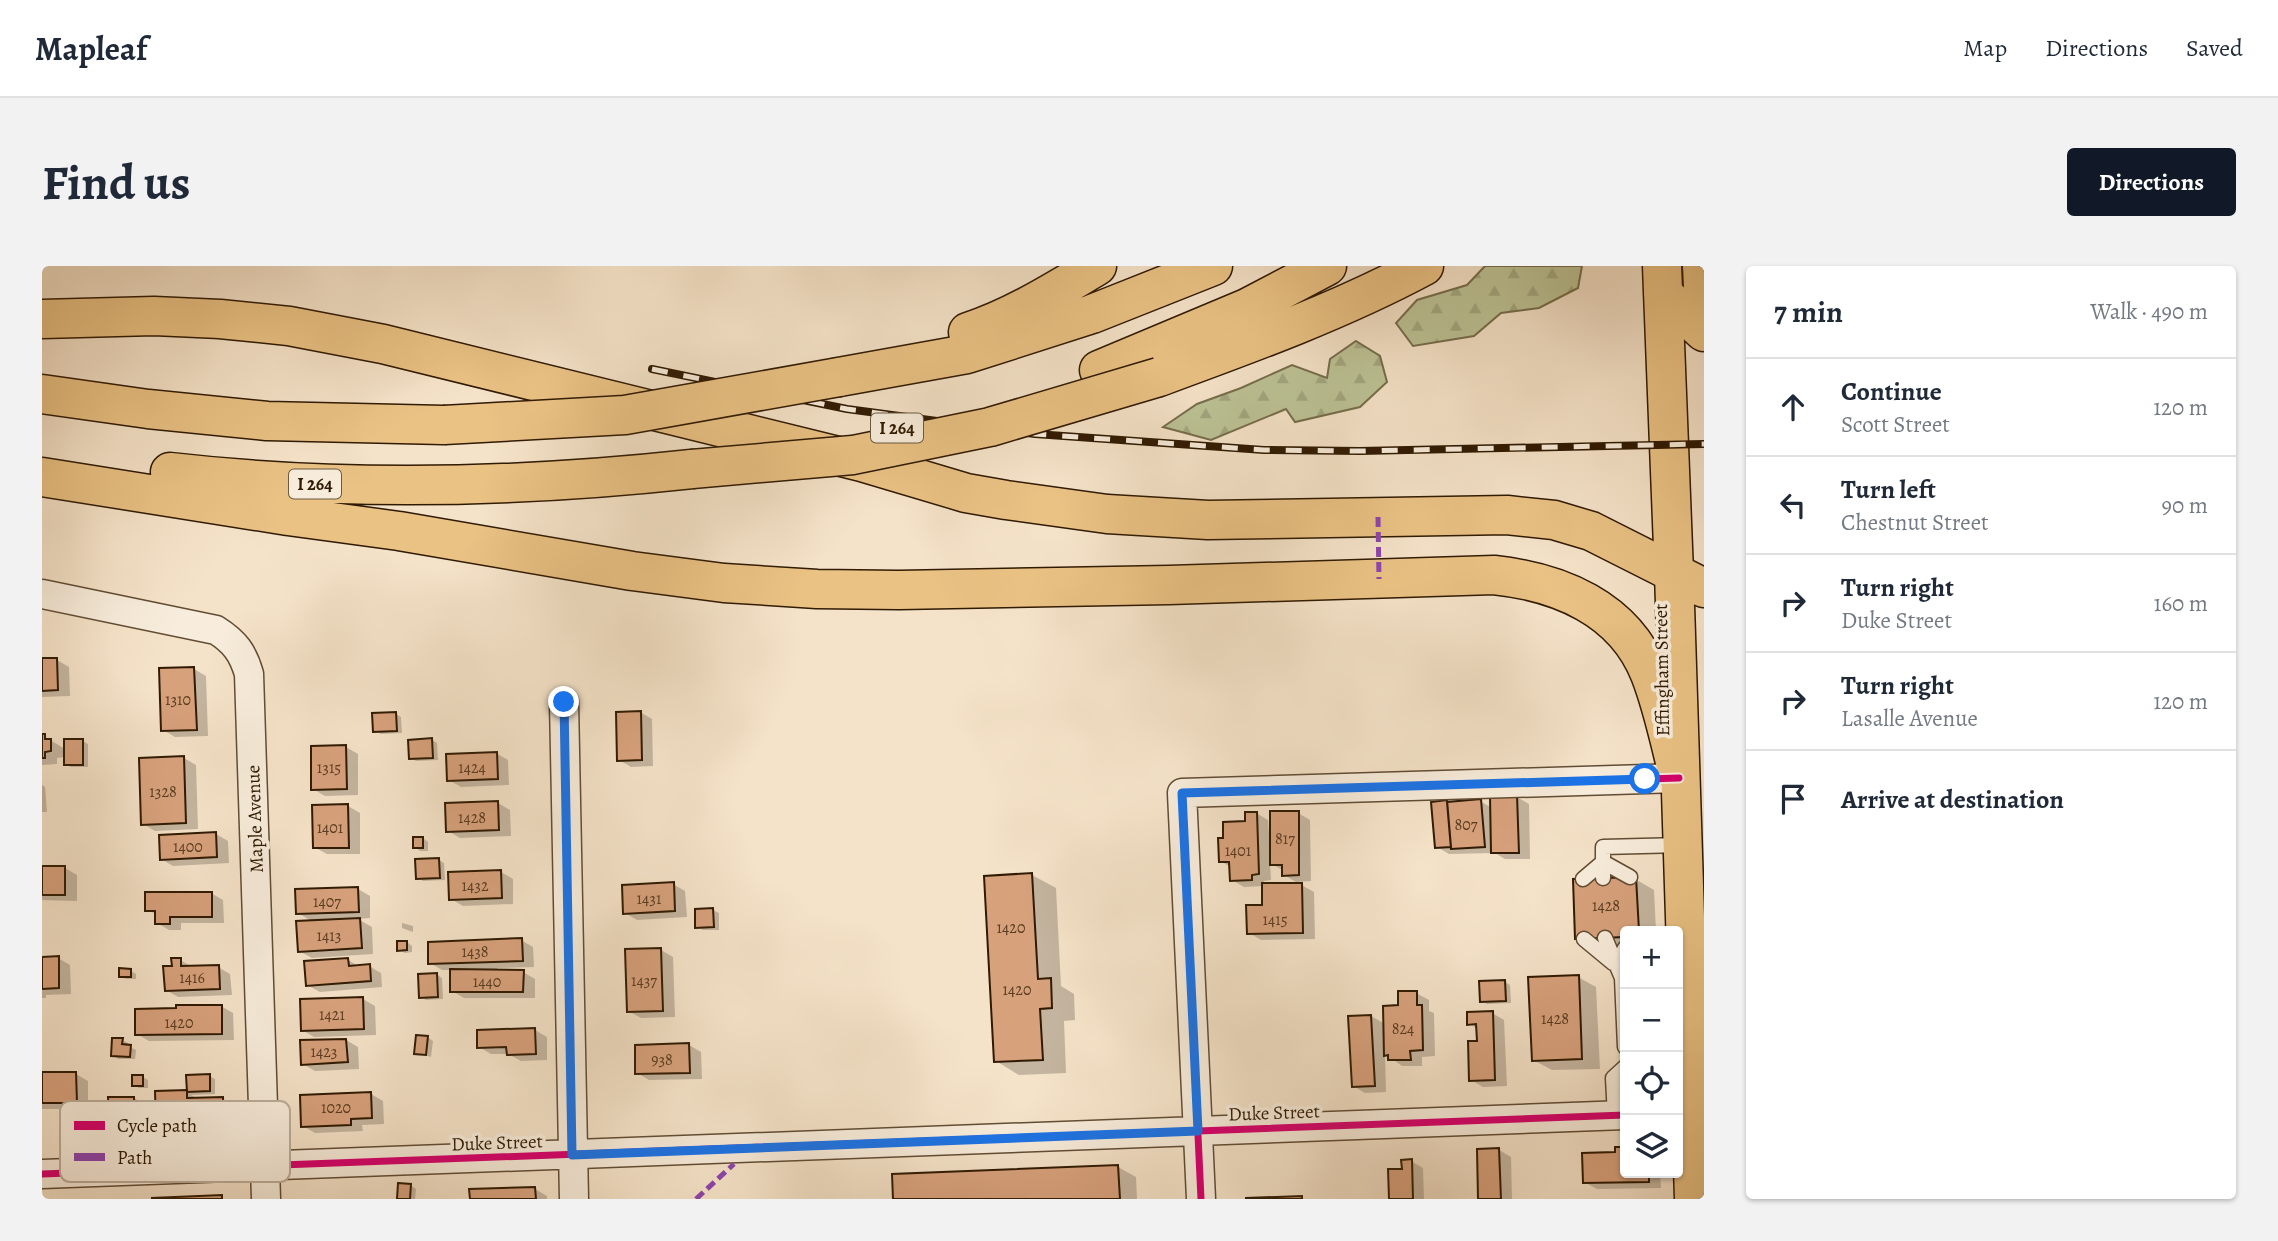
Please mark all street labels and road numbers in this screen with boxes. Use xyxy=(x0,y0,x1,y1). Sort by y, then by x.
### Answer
road number: I 264 xyxy=(871,414,923,442)
road number: I 264 xyxy=(289,470,341,498)
street label: Effingham Street xyxy=(1648,603,1676,737)
street label: Maple Avenue xyxy=(240,764,270,874)
street label: Duke Street xyxy=(1228,1098,1320,1128)
street label: Duke Street xyxy=(451,1128,543,1158)

